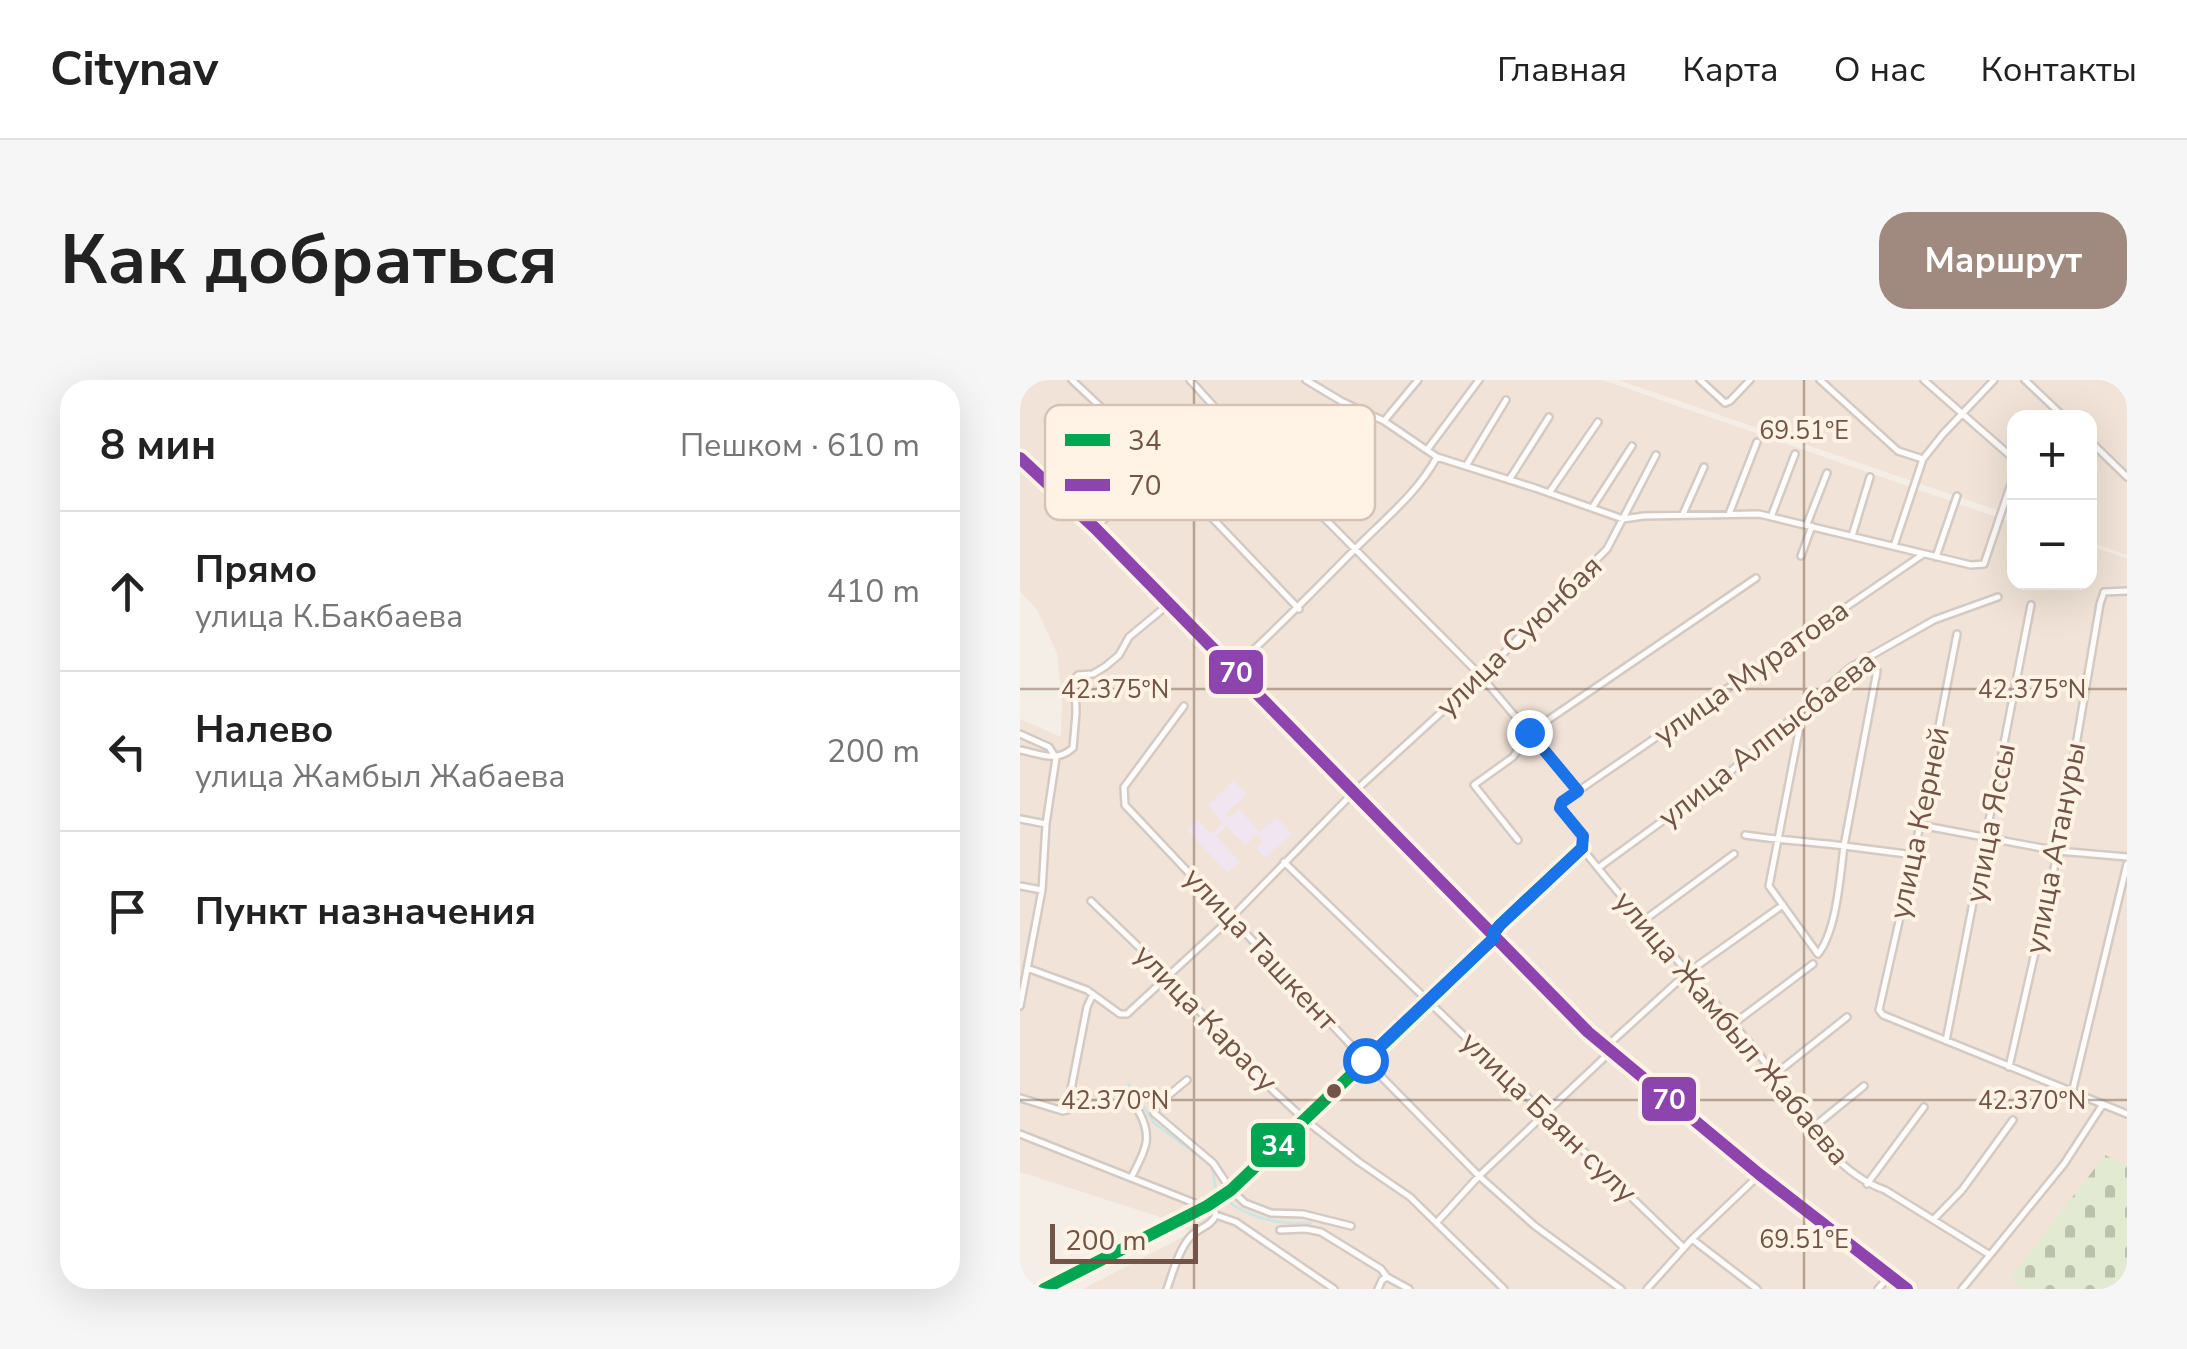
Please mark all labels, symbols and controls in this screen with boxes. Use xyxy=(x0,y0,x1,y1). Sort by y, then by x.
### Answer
text: Citynav xyxy=(50,36,218,102)
text: Главная xyxy=(1497,46,1627,93)
text: Карта xyxy=(1682,46,1779,93)
text: О нас xyxy=(1834,46,1926,93)
text: Контакты xyxy=(1981,46,2137,93)
text: Как добраться xyxy=(60,212,558,308)
button: Маршрут xyxy=(1879,212,2127,309)
legend xyxy=(1045,405,1375,520)
map controls xyxy=(2007,410,2097,590)
button: + xyxy=(2007,410,2097,500)
text: 69.51°E xyxy=(1759,414,1849,448)
text: 8 мин xyxy=(100,417,216,474)
text: 34 xyxy=(1128,422,1162,460)
text: Пешком · 610 m xyxy=(680,424,920,467)
text: 70 xyxy=(1128,467,1162,505)
button: − xyxy=(2007,500,2097,590)
text: Прямо xyxy=(195,544,317,595)
street label: улица Суюнбая xyxy=(1427,546,1612,726)
icon: ahead xyxy=(100,564,155,619)
text: 410 m xyxy=(827,570,920,613)
street label: улица Муратова xyxy=(1646,590,1857,755)
text: улица К.Бакбаева xyxy=(195,595,463,638)
street label: улица Алпысбаева xyxy=(1650,641,1885,837)
line badge: 70 xyxy=(1207,648,1265,696)
text: 70 xyxy=(1219,654,1253,692)
text: 42.375°N xyxy=(1061,673,1169,707)
text: 42.375°N xyxy=(1978,673,2086,707)
text: Налево xyxy=(195,704,334,755)
route end xyxy=(1507,710,1553,756)
street label: улица Керней xyxy=(1879,723,1960,923)
icon: left xyxy=(100,724,155,779)
text: 200 m xyxy=(827,730,920,773)
street label: улица Атануры xyxy=(2015,739,2096,957)
street label: улица Яссы xyxy=(1955,740,2026,906)
text: улица Жамбыл Жабаева xyxy=(195,755,566,798)
street label: улица Ташкент xyxy=(1174,858,1348,1041)
street label: улица Жамбыл Жабаева xyxy=(1604,882,1859,1175)
icon: arrive xyxy=(100,884,155,939)
text: Пункт назначения xyxy=(195,886,536,937)
street label: улица Карасу xyxy=(1125,936,1287,1101)
street label: улица Баян сулу xyxy=(1451,1022,1646,1212)
route start xyxy=(1343,1038,1389,1084)
line badge: 70 xyxy=(1640,1075,1698,1123)
unlabelled marker xyxy=(1324,1081,1344,1101)
text: 70 xyxy=(1652,1081,1686,1119)
text: 42.370°N xyxy=(1061,1084,1169,1118)
text: 42.370°N xyxy=(1978,1084,2086,1118)
line badge: 34 xyxy=(1249,1121,1307,1169)
text: 34 xyxy=(1261,1127,1295,1165)
scale bar xyxy=(1050,1219,1198,1264)
text: 200 m xyxy=(1065,1222,1147,1260)
text: 69.51°E xyxy=(1759,1223,1849,1257)

